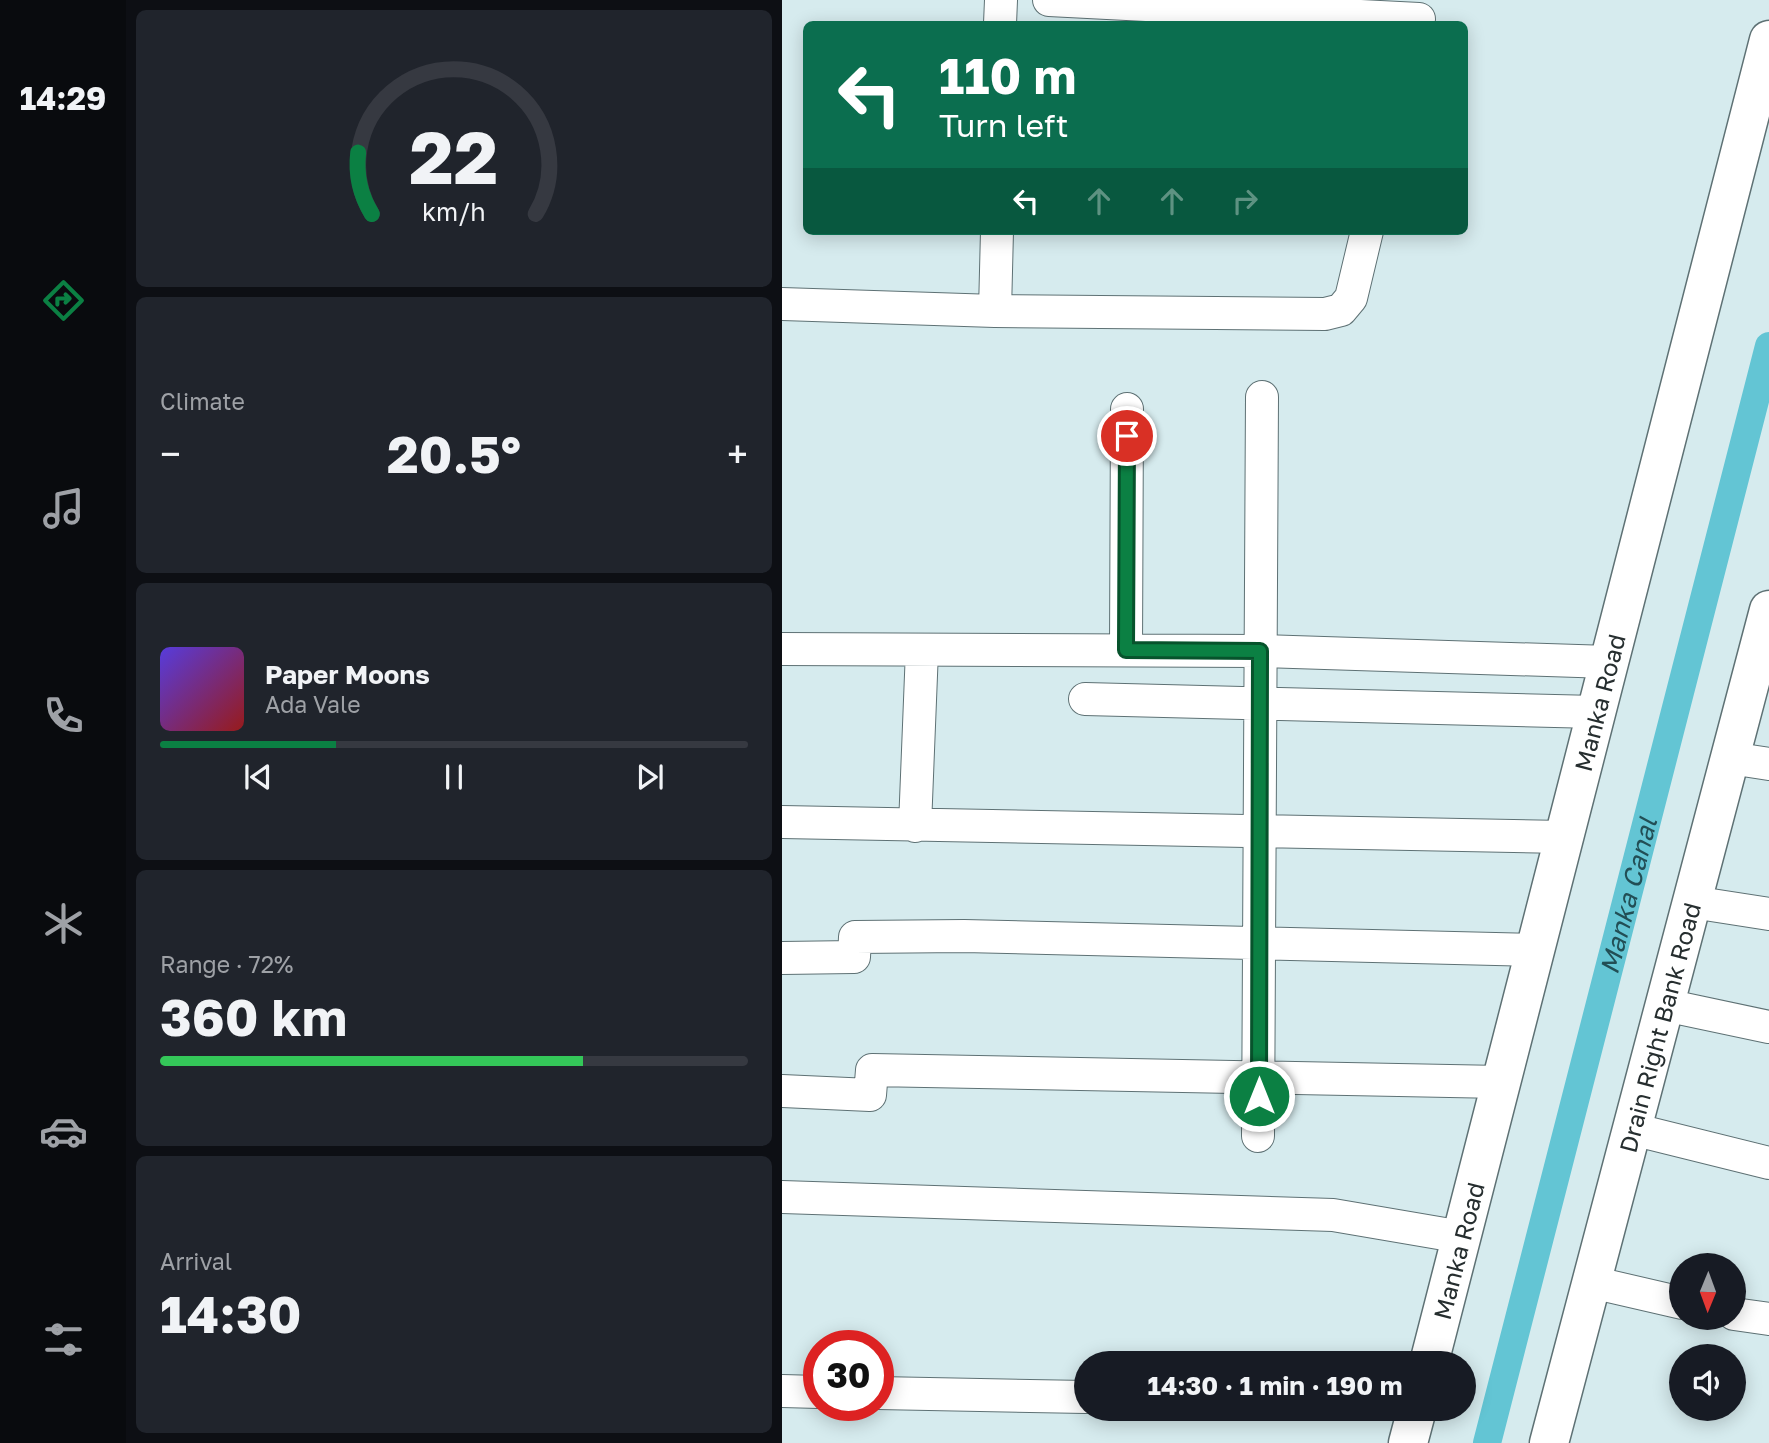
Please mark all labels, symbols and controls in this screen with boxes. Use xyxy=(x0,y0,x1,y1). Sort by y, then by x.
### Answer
text: 110 m xyxy=(939,46,1076,105)
icon: left xyxy=(824,49,915,140)
text: 14:29 xyxy=(20,79,106,117)
text: Turn left xyxy=(939,106,1068,144)
text: 22 xyxy=(410,114,498,201)
icon: left xyxy=(1007,182,1045,220)
icon: ahead xyxy=(1080,182,1118,220)
icon: ahead xyxy=(1153,182,1191,220)
icon: right xyxy=(1226,182,1264,220)
text: km/h xyxy=(422,196,486,227)
icon: directions xyxy=(39,276,88,325)
text: Climate xyxy=(160,387,245,415)
pin xyxy=(1097,406,1157,466)
icon: arrive xyxy=(1108,417,1146,455)
text: 20.5° xyxy=(387,422,521,484)
text: − xyxy=(160,431,181,476)
text: + xyxy=(727,431,748,476)
icon: music xyxy=(39,484,88,533)
street label: Manka Road xyxy=(1567,631,1630,774)
text: Paper Moons xyxy=(265,659,430,690)
text: Ada Vale xyxy=(265,690,361,718)
icon: phone xyxy=(39,691,88,740)
icon: previous xyxy=(239,758,277,796)
icon: pause xyxy=(435,758,473,796)
icon: next xyxy=(631,758,669,796)
water label: Manka Canal xyxy=(1593,813,1663,977)
icon: climate xyxy=(39,899,88,948)
street label: Drain Right Bank Road xyxy=(1612,899,1706,1155)
text: Range · 72% xyxy=(160,950,293,978)
text: 360 km xyxy=(160,985,347,1047)
position arrow xyxy=(1222,1059,1296,1133)
icon: car xyxy=(39,1107,88,1156)
street label: Manka Road xyxy=(1426,1179,1489,1322)
text: Arrival xyxy=(160,1247,232,1275)
north arrow xyxy=(1669,1253,1746,1330)
map controls xyxy=(1669,1253,1746,1421)
text: 14:30 xyxy=(160,1282,301,1344)
icon: filters xyxy=(39,1315,88,1364)
speed limit sign: 30 xyxy=(803,1330,894,1421)
button: sound xyxy=(1669,1344,1746,1421)
text: 14:30 · 1 min · 190 m xyxy=(1148,1370,1402,1401)

